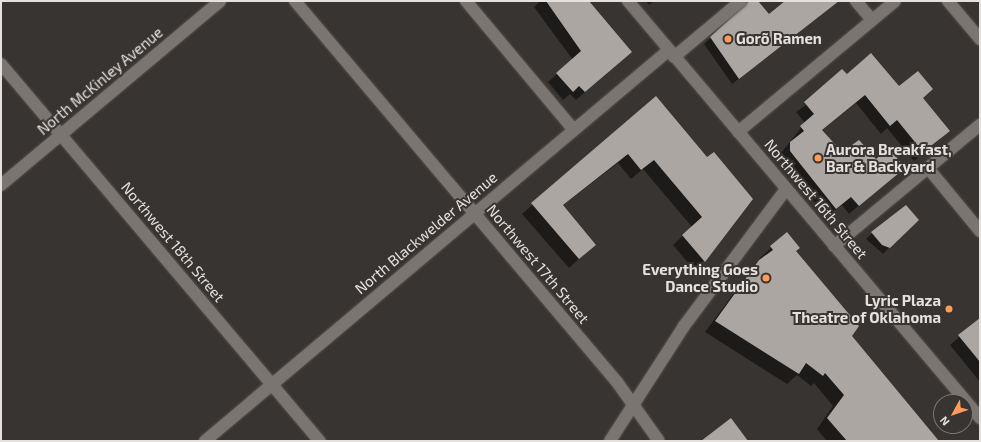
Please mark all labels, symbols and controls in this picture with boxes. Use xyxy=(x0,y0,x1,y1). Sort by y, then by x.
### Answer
street label: North McKinley Avenue xyxy=(33,23,167,139)
place label: Gorõ Ramen xyxy=(736,30,822,48)
marker: Gorõ Ramen xyxy=(723,34,733,44)
street label: Northwest 16th Street xyxy=(761,136,871,262)
place label: Aurora Breakfast, Bar & Backyard xyxy=(826,140,952,175)
marker: Aurora Breakfast, Bar & Backyard xyxy=(813,153,823,163)
street label: North Blackwelder Avenue xyxy=(351,168,501,298)
street label: Northwest 18th Street xyxy=(118,178,228,306)
street label: Northwest 17th Street xyxy=(483,201,593,327)
place label: Everything Goes Dance Studio xyxy=(642,260,758,295)
marker: Everything Goes Dance Studio xyxy=(761,273,771,283)
place label: Lyric Plaza Theatre of Oklahoma xyxy=(792,291,941,326)
marker: Lyric Plaza Theatre of Oklahoma xyxy=(944,304,954,314)
north arrow xyxy=(933,394,973,434)
text: N xyxy=(937,414,952,429)

